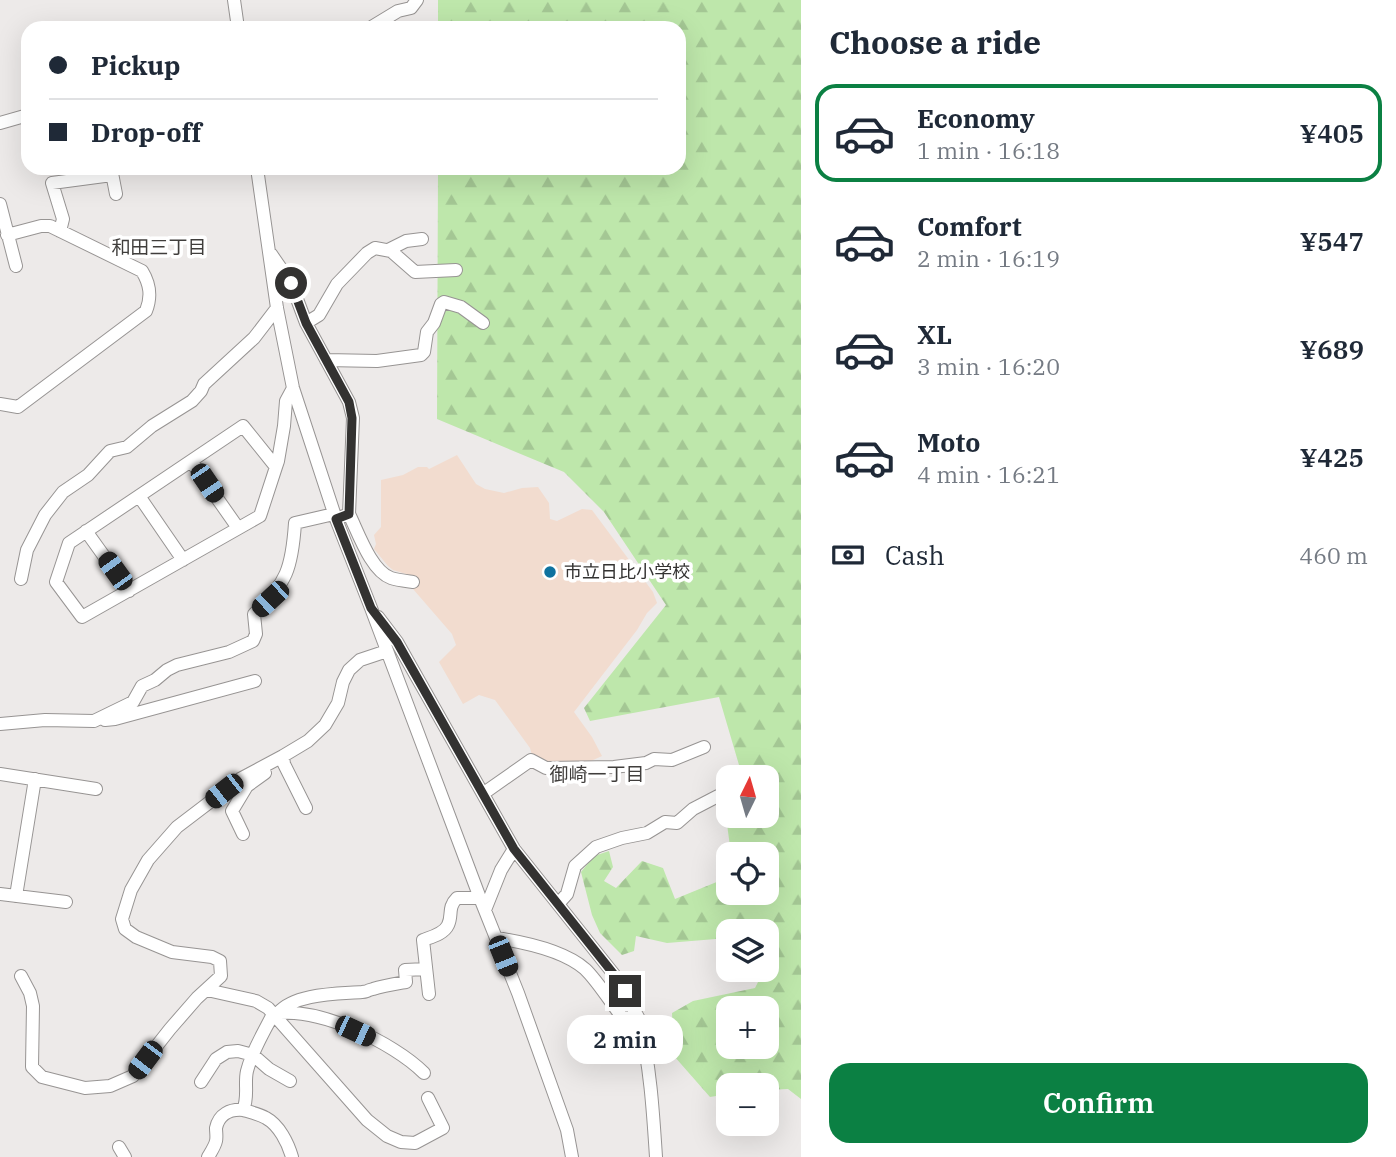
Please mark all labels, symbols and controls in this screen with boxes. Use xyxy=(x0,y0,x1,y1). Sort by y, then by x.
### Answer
text: Choose a ride xyxy=(829,21,1041,63)
text: Pickup xyxy=(91,48,181,82)
text: Economy xyxy=(917,101,1035,135)
icon: car xyxy=(833,102,896,165)
text: Drop-off xyxy=(91,115,202,149)
text: ¥405 xyxy=(1300,116,1364,150)
text: 1 min · 16:18 xyxy=(917,135,1060,165)
text: Comfort xyxy=(917,209,1022,243)
icon: car xyxy=(833,210,896,273)
text: ¥547 xyxy=(1300,224,1364,258)
district label: 和田三丁目 xyxy=(111,235,207,259)
text: 2 min · 16:19 xyxy=(917,243,1060,273)
route start xyxy=(275,267,307,299)
text: XL xyxy=(917,317,952,351)
icon: car xyxy=(833,318,896,381)
text: ¥689 xyxy=(1300,332,1364,366)
text: 3 min · 16:20 xyxy=(917,351,1060,381)
text: Moto xyxy=(917,425,980,459)
icon: car xyxy=(833,426,896,489)
text: ¥425 xyxy=(1300,440,1364,474)
text: 4 min · 16:21 xyxy=(917,459,1060,489)
car xyxy=(187,460,228,506)
icon: cash xyxy=(829,536,867,574)
text: Cash xyxy=(885,538,945,572)
text: 460 m xyxy=(1299,540,1368,570)
car xyxy=(95,548,136,594)
place label: 市立日比小学校 xyxy=(564,560,690,583)
marker: 市立日比小学校 xyxy=(542,564,558,580)
car xyxy=(248,577,293,621)
district label: 御崎一丁目 xyxy=(549,762,645,786)
north arrow xyxy=(716,765,779,828)
map controls xyxy=(716,765,779,1136)
car xyxy=(201,770,248,812)
button: locate xyxy=(716,842,779,905)
button: layers xyxy=(716,919,779,982)
car xyxy=(486,933,521,979)
route end xyxy=(609,975,641,1007)
button: + xyxy=(716,996,779,1059)
car xyxy=(332,1013,379,1049)
callout: 2 min xyxy=(567,1016,683,1064)
text: 2 min xyxy=(593,1024,657,1054)
car xyxy=(124,1037,167,1083)
button: Confirm xyxy=(829,1063,1368,1143)
button: − xyxy=(716,1073,779,1136)

